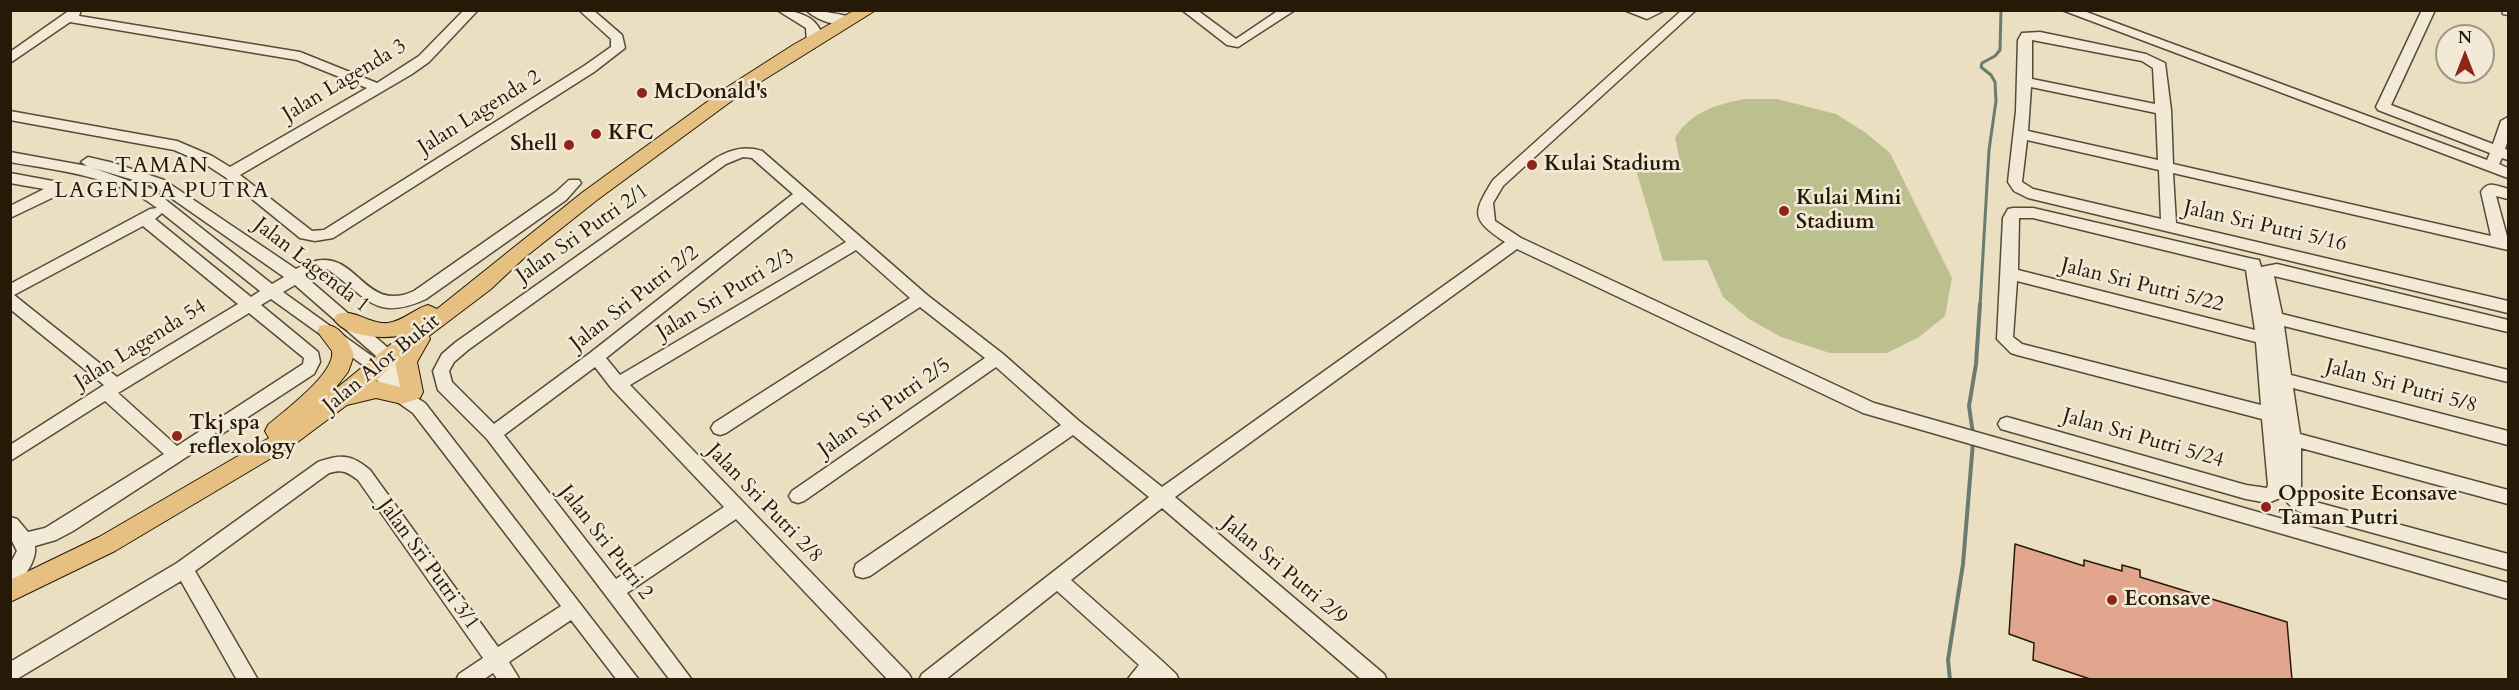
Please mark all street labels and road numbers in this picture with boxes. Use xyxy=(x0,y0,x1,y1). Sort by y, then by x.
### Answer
street label: Jalan Lagenda 3 xyxy=(279,34,411,128)
street label: Jalan Lagenda 2 xyxy=(414,65,546,161)
street label: Jalan Sri Putri 2/1 xyxy=(512,179,654,289)
street label: Jalan Sri Putri 5/16 xyxy=(2181,196,2349,258)
street label: Jalan Lagenda 1 xyxy=(248,213,374,319)
street label: Jalan Sri Putri 2/2 xyxy=(566,241,704,357)
street label: Jalan Sri Putri 2/3 xyxy=(653,244,799,346)
street label: Jalan Sri Putri 5/22 xyxy=(2058,254,2226,318)
street label: Jalan Lagenda 54 xyxy=(70,294,212,396)
street label: Jalan Alor Bukit xyxy=(319,309,445,419)
street label: Jalan Sri Putri 2/5 xyxy=(814,353,956,463)
street label: Jalan Sri Putri 5/8 xyxy=(2322,355,2480,419)
street label: Jalan Sri Putri 5/24 xyxy=(2059,404,2227,474)
street label: Jalan Sri Putri 2/8 xyxy=(701,439,827,569)
street label: Jalan Sri Putri 2 xyxy=(552,481,658,605)
street label: Jalan Sri Putri 3/1 xyxy=(372,494,484,636)
street label: Jalan Sri Putri 2/9 xyxy=(1216,511,1352,631)

